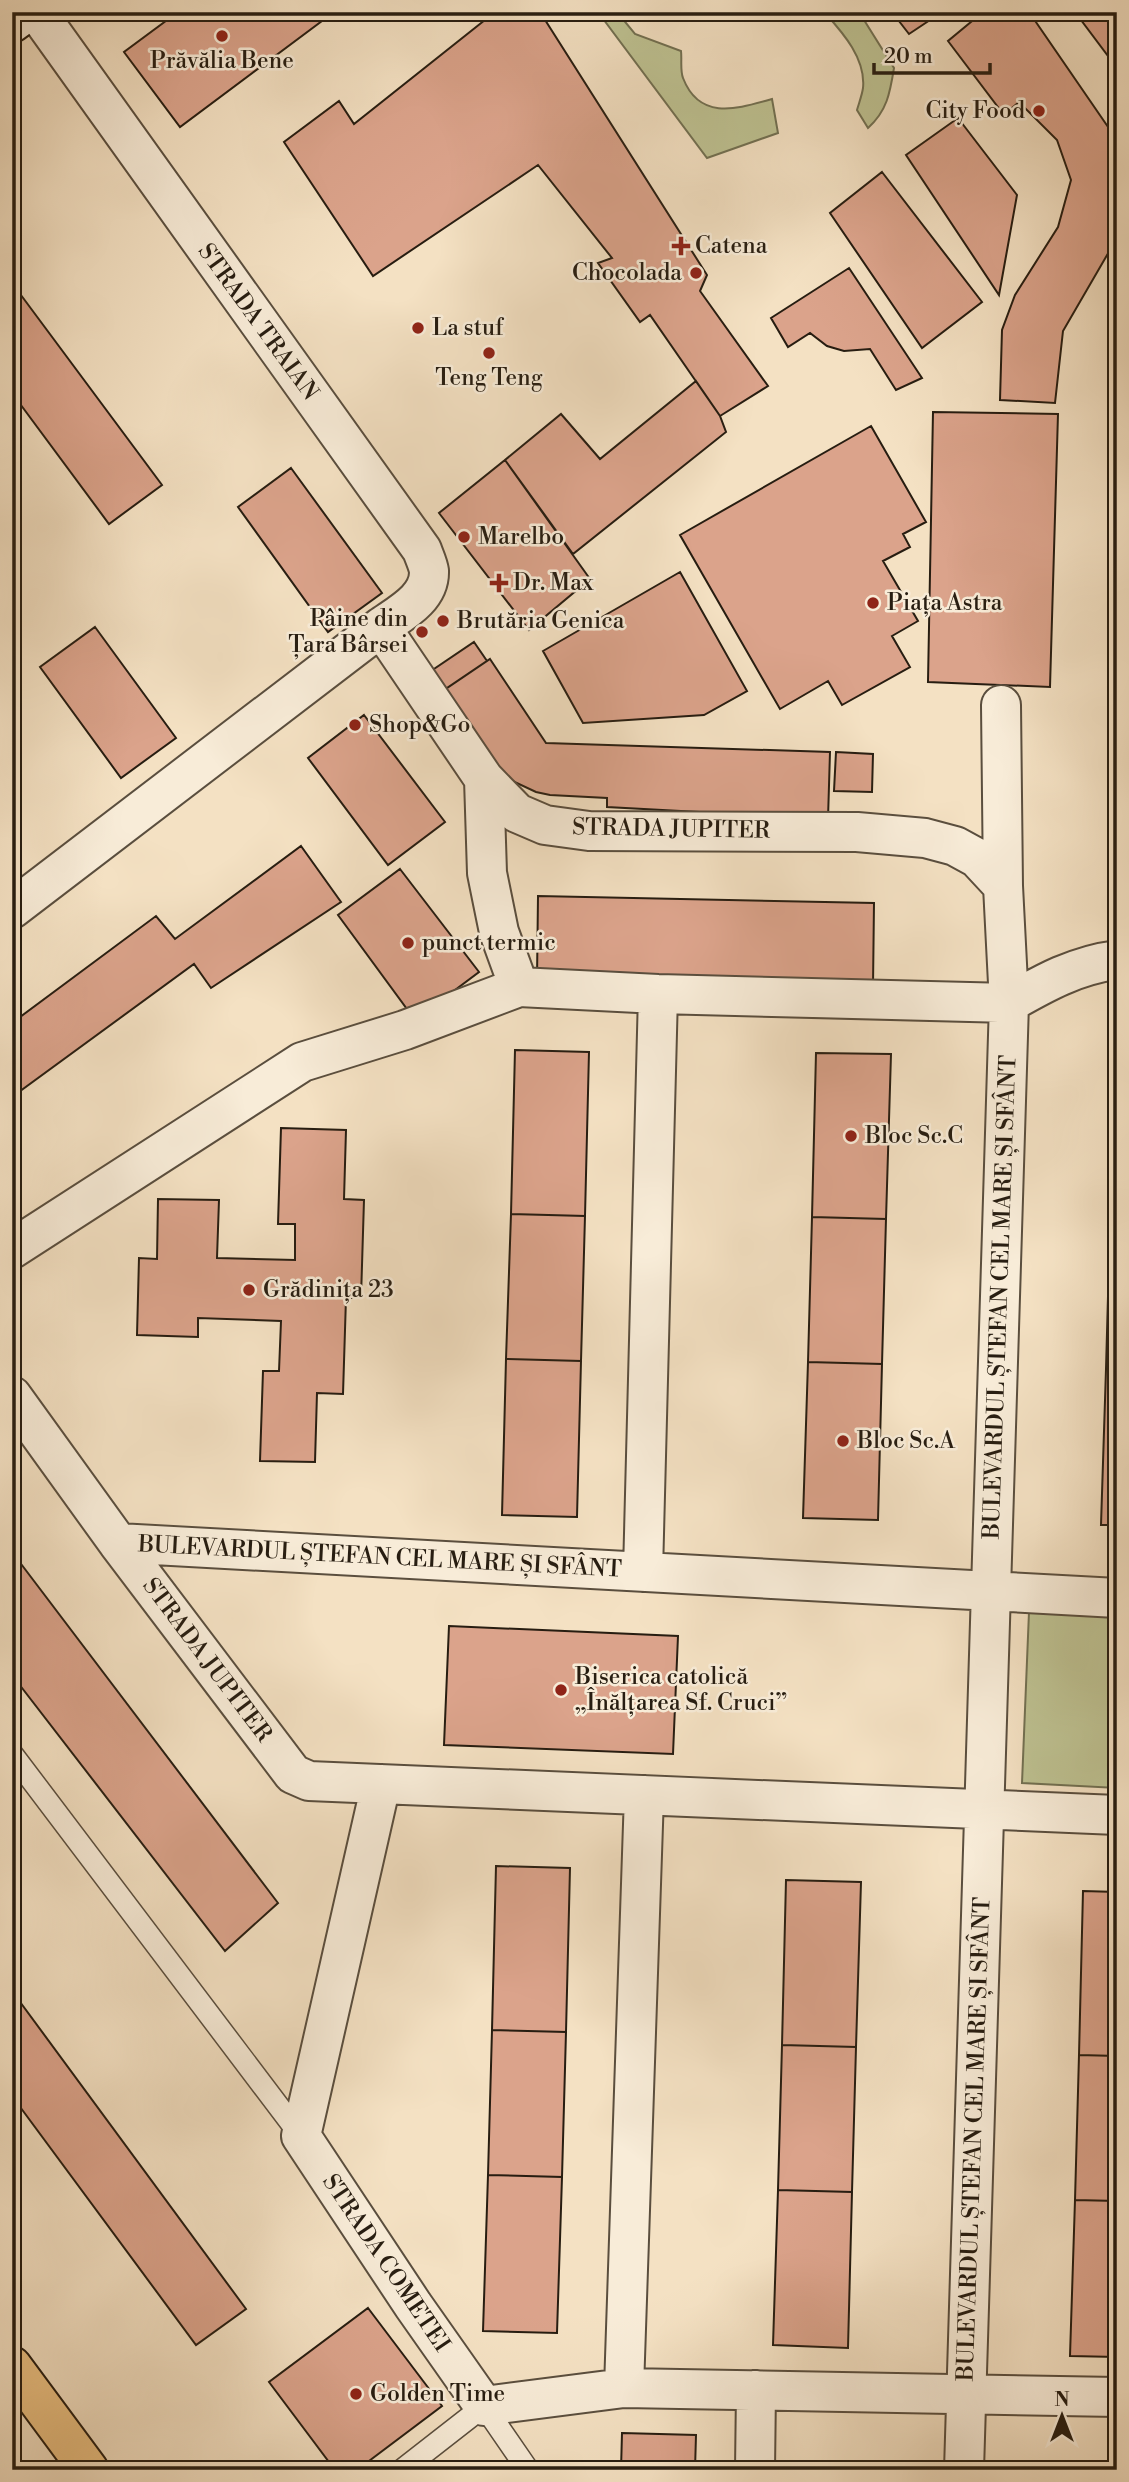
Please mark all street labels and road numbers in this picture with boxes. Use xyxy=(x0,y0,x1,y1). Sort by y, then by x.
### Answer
street label: STRADA TRAIAN xyxy=(192,238,324,406)
street label: STRADA JUPITER xyxy=(572,813,771,845)
street label: BULEVARDUL ȘTEFAN CEL MARE ȘI SFÂNT xyxy=(976,1054,1022,1541)
street label: BULEVARDUL ȘTEFAN CEL MARE ȘI SFÂNT xyxy=(136,1528,623,1584)
street label: STRADA JUPITER xyxy=(136,1573,278,1748)
street label: BULEVARDUL ȘTEFAN CEL MARE ȘI SFÂNT xyxy=(950,1896,996,2383)
street label: STRADA COMETEI xyxy=(316,2169,456,2357)

